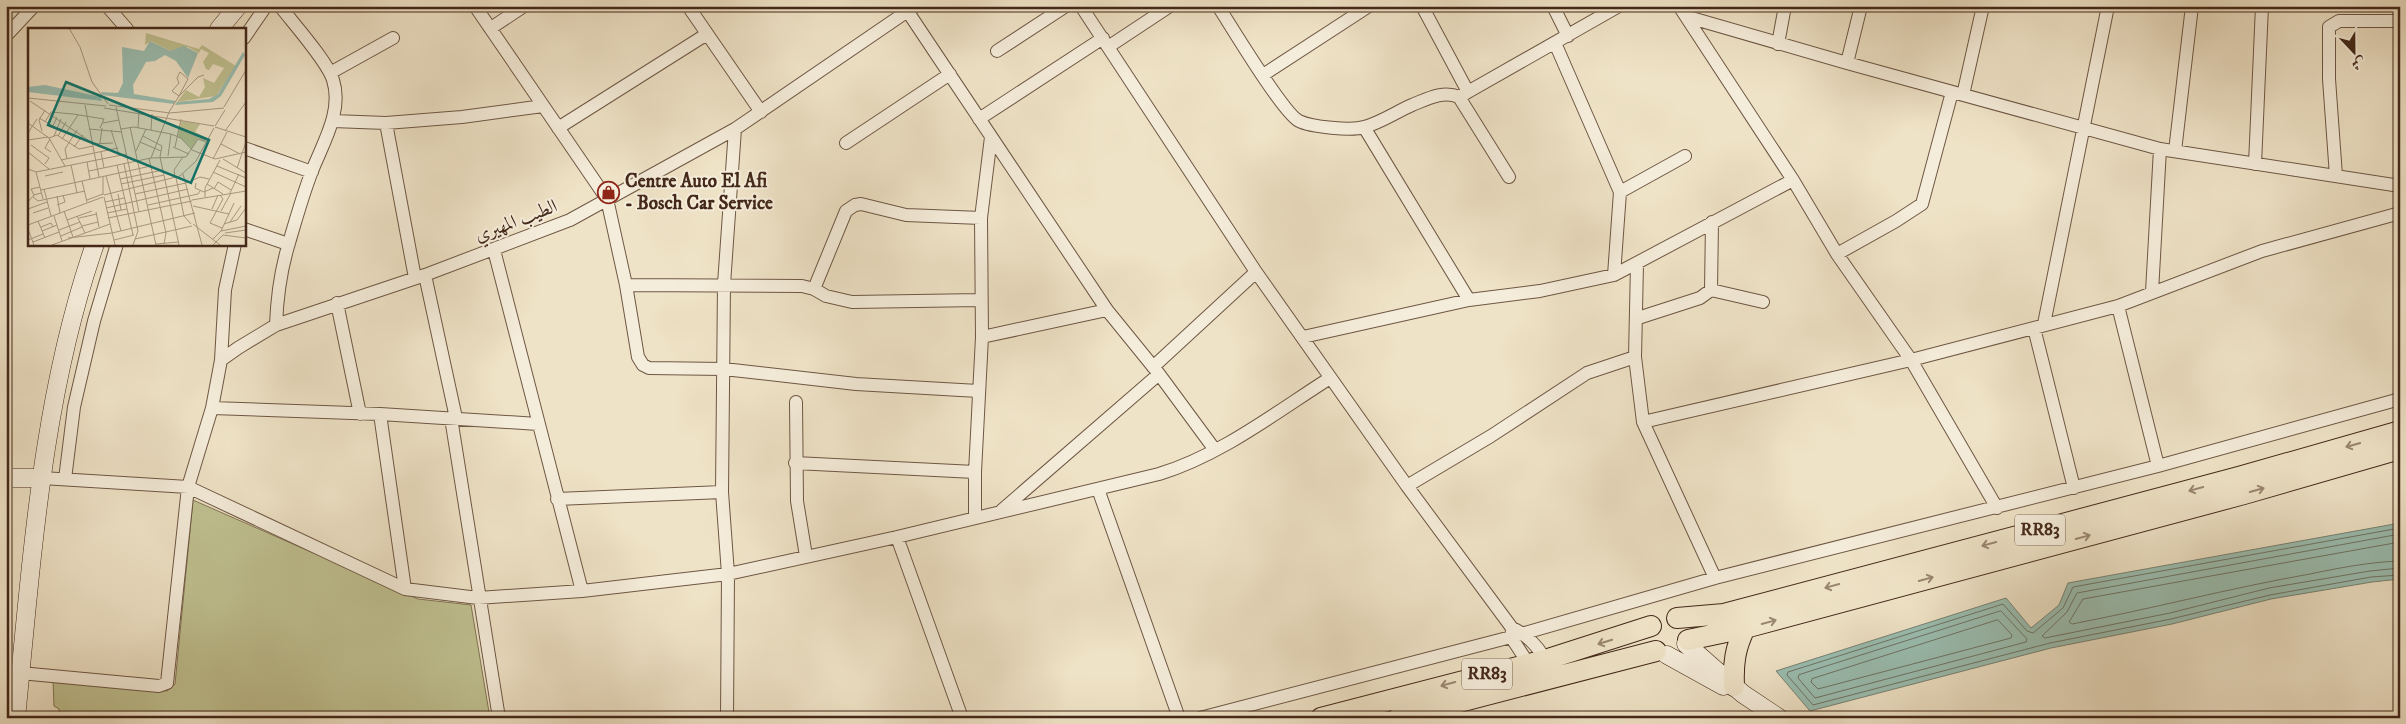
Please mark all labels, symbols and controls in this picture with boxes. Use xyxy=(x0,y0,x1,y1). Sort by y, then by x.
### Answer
inset map xyxy=(28,28,245,245)
north arrow xyxy=(2328,28,2378,78)
text: ش xyxy=(2349,52,2368,74)
place label: Centre Auto El Afi - Bosch Car Service xyxy=(625,170,773,215)
shop icon: Centre Auto El Afi - Bosch Car Service xyxy=(597,180,621,204)
street label: الطيب المهيري xyxy=(471,195,562,250)
one-way arrow xyxy=(2345,440,2361,450)
one-way arrow xyxy=(2189,484,2205,494)
one-way arrow xyxy=(2248,485,2264,494)
road number: RR83 xyxy=(2015,514,2065,546)
one-way arrow xyxy=(2075,532,2091,541)
one-way arrow xyxy=(1981,540,1997,549)
one-way arrow xyxy=(1918,574,1934,584)
one-way arrow xyxy=(1824,581,1840,591)
one-way arrow xyxy=(1761,616,1777,626)
one-way arrow xyxy=(1597,637,1613,647)
road number: RR83 xyxy=(1462,659,1512,690)
one-way arrow xyxy=(1441,680,1457,690)

